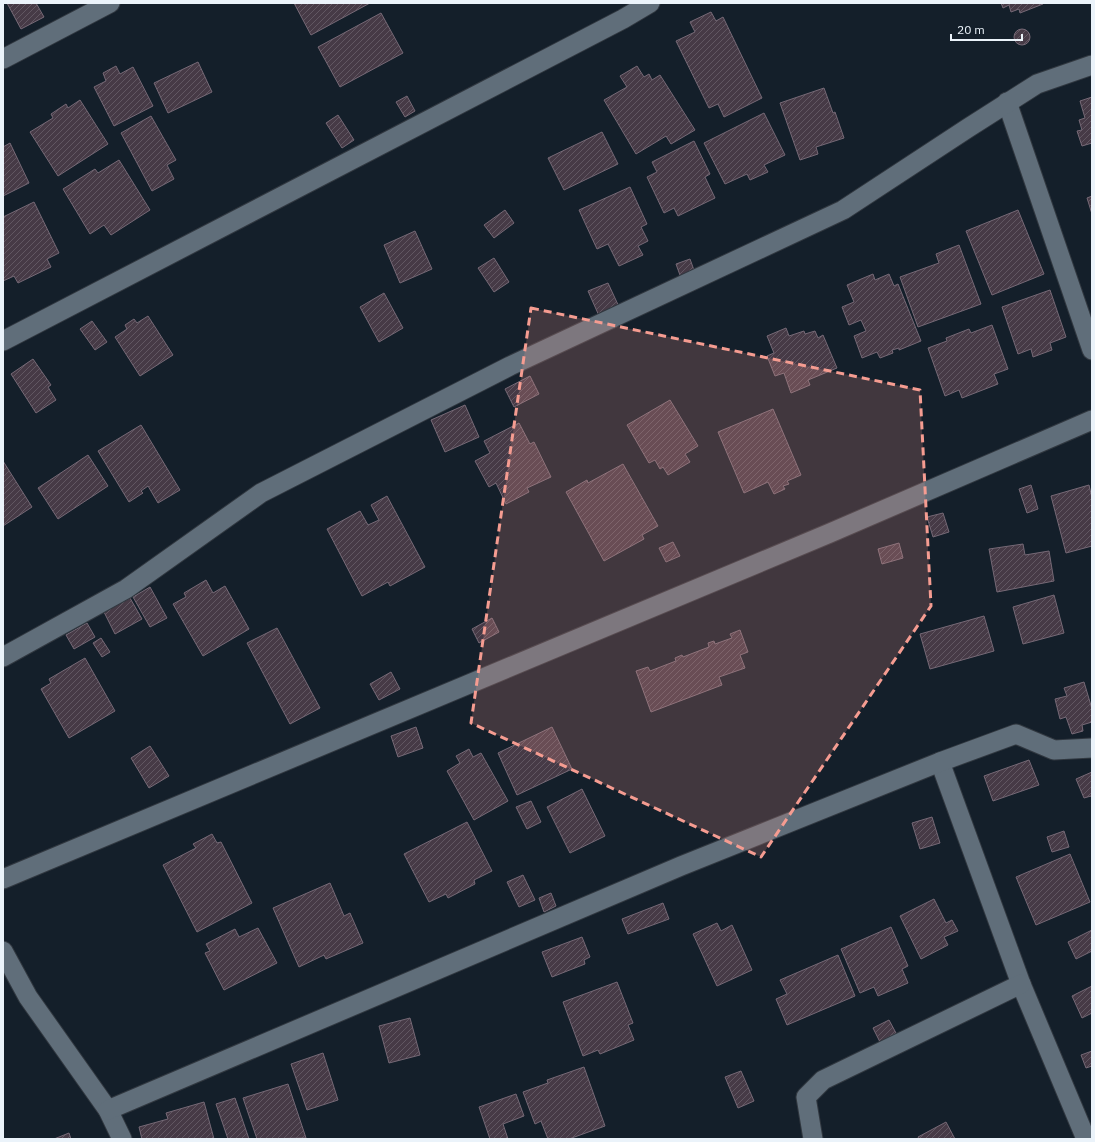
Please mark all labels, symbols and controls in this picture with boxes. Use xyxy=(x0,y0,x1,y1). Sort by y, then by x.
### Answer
scale bar xyxy=(951,16,1022,42)
text: 20 m xyxy=(957,22,985,37)

